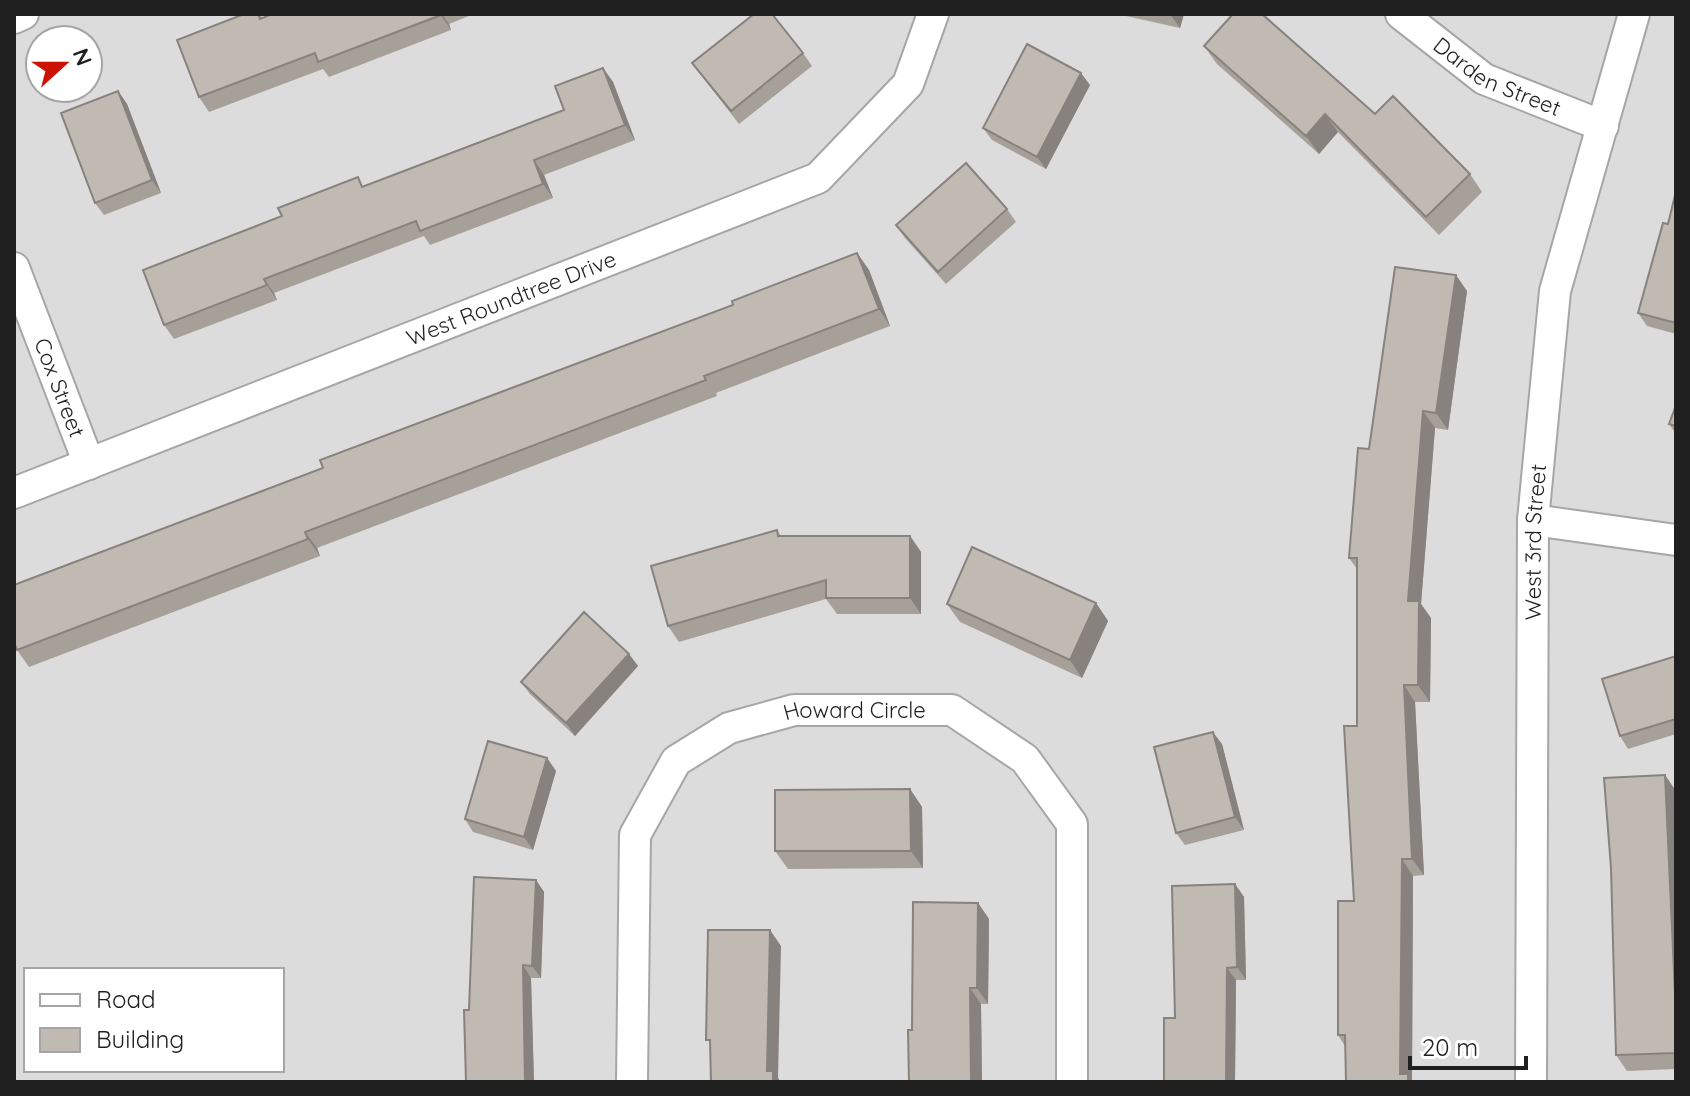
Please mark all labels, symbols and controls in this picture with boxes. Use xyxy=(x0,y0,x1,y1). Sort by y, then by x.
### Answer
north arrow xyxy=(24,24,104,104)
street label: Darden Street xyxy=(1428,31,1565,122)
text: N xyxy=(67,44,99,69)
street label: West Roundtree Drive xyxy=(402,244,620,352)
street label: Cox Street xyxy=(28,334,91,441)
street label: West 3rd Street xyxy=(1519,463,1552,620)
street label: Howard Circle xyxy=(780,695,926,726)
legend xyxy=(24,968,284,1072)
text: Road xyxy=(96,984,156,1014)
scale bar xyxy=(1410,1020,1526,1070)
text: Building xyxy=(96,1024,184,1054)
text: 20 m xyxy=(1422,1032,1478,1062)

